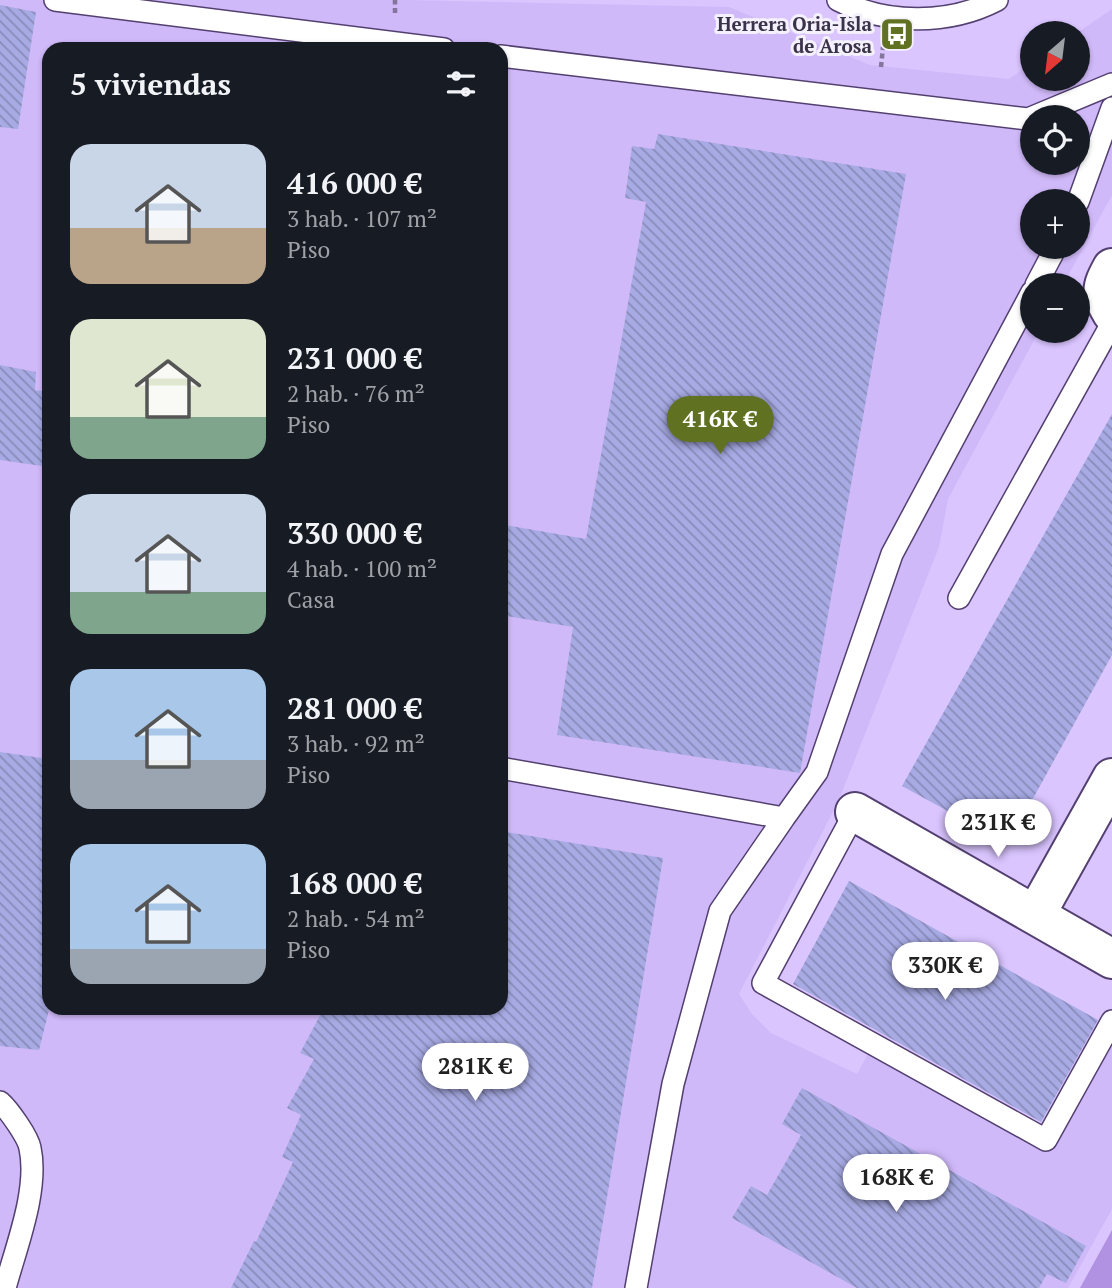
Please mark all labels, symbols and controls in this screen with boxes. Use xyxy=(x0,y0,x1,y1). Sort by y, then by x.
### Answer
place label: Herrera Oria-Isla de Arosa xyxy=(717,11,872,58)
bus stop icon: Herrera Oria-Isla de Arosa xyxy=(878,15,916,53)
north arrow xyxy=(1020,21,1090,91)
map controls xyxy=(1020,21,1090,343)
text: 5 viviendas xyxy=(70,64,231,104)
icon: filters xyxy=(442,65,480,103)
button: locate xyxy=(1020,105,1090,175)
text: 416 000 € xyxy=(287,163,422,203)
icon: home xyxy=(126,172,210,256)
button: + xyxy=(1020,189,1090,259)
text: 3 hab. · 107 m² xyxy=(287,203,437,234)
text: Piso xyxy=(287,234,330,265)
button: − xyxy=(1020,273,1090,343)
text: 231 000 € xyxy=(287,338,422,378)
icon: home xyxy=(126,347,210,431)
text: 2 hab. · 76 m² xyxy=(287,378,425,409)
pin: 416K € xyxy=(663,396,777,456)
text: 416K € xyxy=(683,403,757,434)
text: Piso xyxy=(287,409,330,440)
text: 330 000 € xyxy=(287,513,422,553)
icon: home xyxy=(126,522,210,606)
text: 4 hab. · 100 m² xyxy=(287,553,437,584)
text: Casa xyxy=(287,584,335,615)
text: 281 000 € xyxy=(287,688,422,728)
icon: home xyxy=(126,697,210,781)
text: 3 hab. · 92 m² xyxy=(287,728,425,759)
text: Piso xyxy=(287,759,330,790)
pin: 231K € xyxy=(941,800,1055,859)
text: 231K € xyxy=(961,806,1035,837)
text: 168 000 € xyxy=(287,863,422,903)
icon: home xyxy=(126,872,210,956)
text: 2 hab. · 54 m² xyxy=(287,903,425,934)
text: Piso xyxy=(287,934,330,965)
pin: 330K € xyxy=(888,942,1002,1002)
text: 330K € xyxy=(908,949,982,980)
pin: 281K € xyxy=(418,1044,532,1103)
text: 281K € xyxy=(438,1050,512,1081)
pin: 168K € xyxy=(839,1154,953,1214)
text: 168K € xyxy=(859,1161,933,1192)

